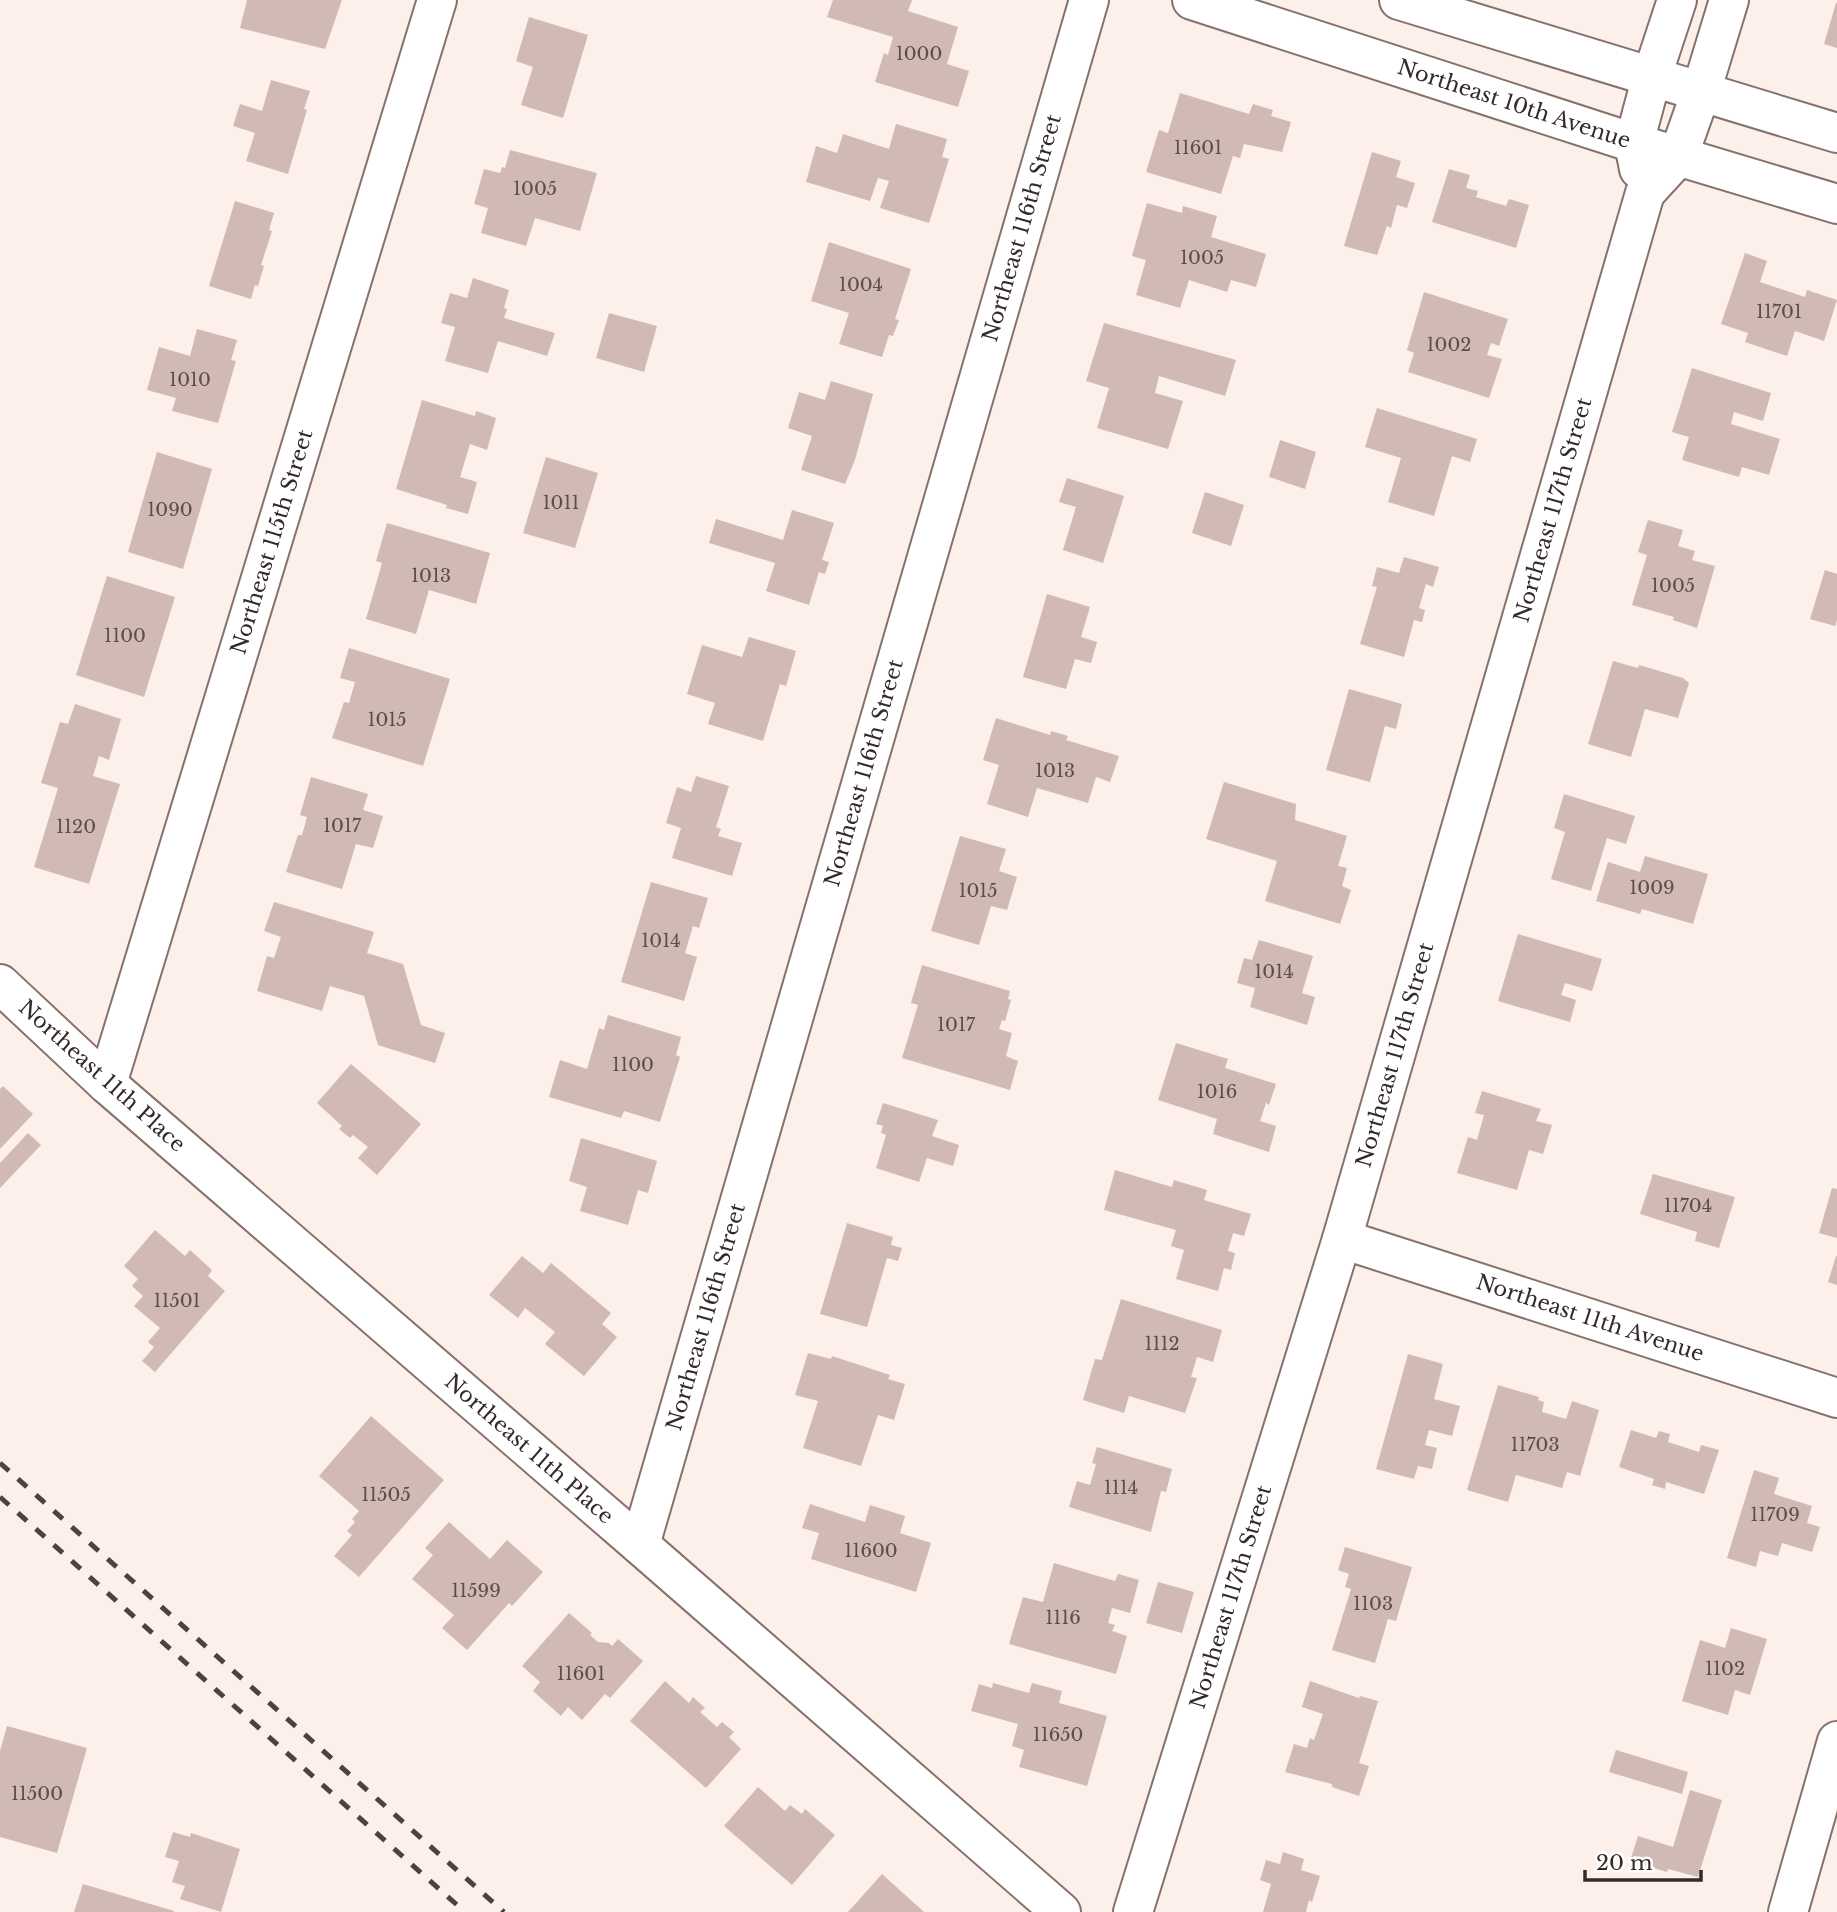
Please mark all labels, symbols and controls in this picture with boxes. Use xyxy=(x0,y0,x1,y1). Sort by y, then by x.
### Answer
house number: 1000 xyxy=(896,43,942,65)
street label: Northeast 10th Avenue xyxy=(1394,54,1634,154)
street label: Northeast 116th Street xyxy=(977,111,1067,345)
house number: 11601 xyxy=(1174,137,1222,159)
house number: 1005 xyxy=(513,178,557,200)
house number: 1005 xyxy=(1180,247,1224,269)
house number: 1004 xyxy=(839,274,883,296)
house number: 11701 xyxy=(1756,301,1802,323)
house number: 1002 xyxy=(1427,334,1471,356)
house number: 1010 xyxy=(169,369,211,391)
street label: Northeast 117th Street xyxy=(1508,395,1598,625)
street label: Northeast 115th Street xyxy=(225,426,319,658)
house number: 1011 xyxy=(543,492,579,514)
house number: 1090 xyxy=(147,499,193,521)
house number: 1013 xyxy=(411,565,451,587)
house number: 1005 xyxy=(1651,575,1695,597)
house number: 1100 xyxy=(104,625,146,647)
street label: Northeast 116th Street xyxy=(819,656,909,890)
house number: 1015 xyxy=(367,709,407,731)
house number: 1013 xyxy=(1035,760,1075,782)
house number: 1017 xyxy=(323,815,362,837)
house number: 1120 xyxy=(56,816,96,838)
house number: 1009 xyxy=(1629,877,1675,899)
house number: 1015 xyxy=(958,880,998,902)
house number: 1014 xyxy=(641,930,681,952)
street label: Northeast 117th Street xyxy=(1350,940,1440,1170)
house number: 1014 xyxy=(1254,961,1294,983)
street label: Northeast 11th Place xyxy=(13,994,191,1158)
house number: 1017 xyxy=(937,1014,976,1036)
house number: 1100 xyxy=(612,1054,654,1076)
house number: 1016 xyxy=(1197,1081,1237,1103)
house number: 11704 xyxy=(1664,1195,1712,1217)
street label: Northeast 116th Street xyxy=(661,1200,751,1434)
street label: Northeast 11th Avenue xyxy=(1473,1269,1707,1367)
house number: 11501 xyxy=(153,1290,201,1312)
house number: 1112 xyxy=(1144,1333,1180,1355)
street label: Northeast 11th Place xyxy=(439,1369,619,1529)
house number: 11703 xyxy=(1510,1434,1560,1456)
house number: 1114 xyxy=(1104,1477,1138,1499)
street label: Northeast 117th Street xyxy=(1185,1482,1277,1712)
house number: 11505 xyxy=(361,1484,411,1506)
house number: 11709 xyxy=(1750,1504,1800,1526)
house number: 11600 xyxy=(844,1540,898,1562)
house number: 11599 xyxy=(451,1580,501,1602)
house number: 1103 xyxy=(1353,1593,1393,1615)
house number: 1116 xyxy=(1045,1607,1081,1629)
house number: 1102 xyxy=(1705,1658,1745,1680)
house number: 11601 xyxy=(557,1663,605,1685)
house number: 11650 xyxy=(1033,1724,1083,1746)
house number: 11500 xyxy=(11,1783,63,1805)
scale bar xyxy=(1585,1839,1700,1883)
text: 20 m xyxy=(1596,1850,1653,1876)

